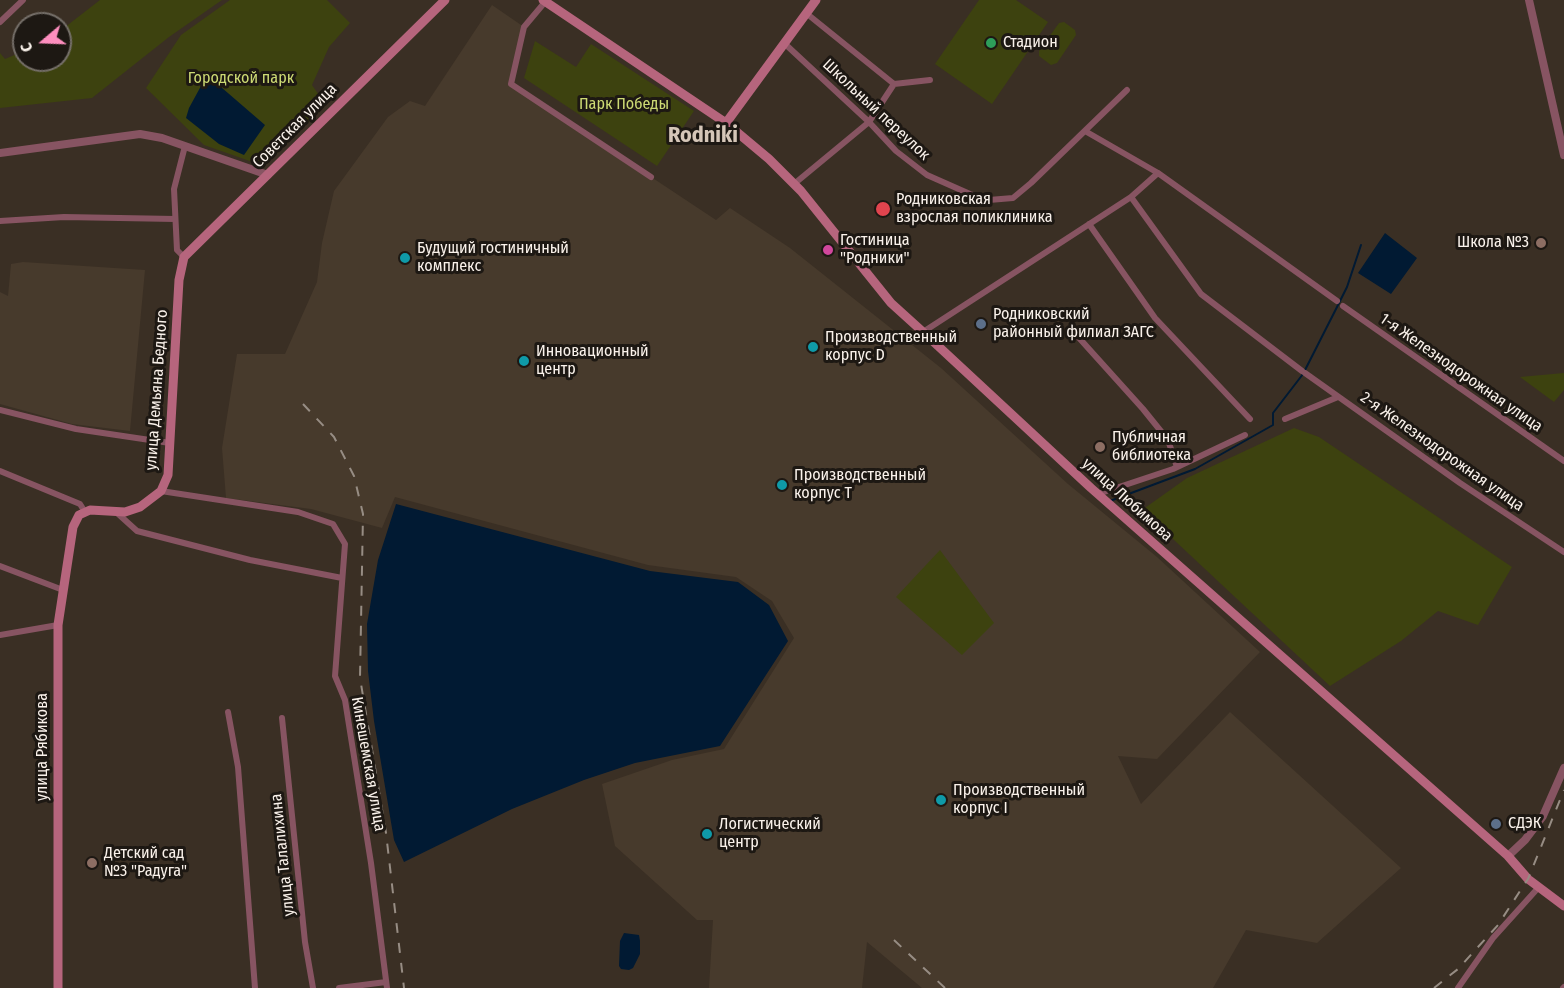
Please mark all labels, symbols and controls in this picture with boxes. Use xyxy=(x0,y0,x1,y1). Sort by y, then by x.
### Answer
north arrow xyxy=(12,12,72,72)
place label: Стадион xyxy=(1003,33,1058,53)
marker: Стадион xyxy=(984,36,998,50)
text: С xyxy=(16,40,37,54)
street label: Школьный переулок xyxy=(818,55,934,165)
park label: Городской парк xyxy=(188,69,294,89)
street label: Советская улица xyxy=(249,80,341,172)
park label: Парк Победы xyxy=(579,95,669,115)
district label: Rodniki xyxy=(668,123,738,149)
place label: Родниковская взрослая поликлиника xyxy=(896,190,1053,228)
marker: Родниковская взрослая поликлиника xyxy=(874,200,892,218)
place label: Гостиница "Родники" xyxy=(840,231,910,269)
place label: Школа №3 xyxy=(1457,233,1529,253)
marker: Школа №3 xyxy=(1534,236,1548,250)
place label: Будущий гостиничный комплекс xyxy=(417,239,569,277)
marker: Гостиница "Родники" xyxy=(821,243,835,257)
marker: Будущий гостиничный комплекс xyxy=(398,251,412,265)
place label: Родниковский районный филиал ЗАГС xyxy=(993,305,1154,343)
street label: улица Демьяна Бедного xyxy=(142,309,172,471)
street label: 1-я Железнодорожная улица xyxy=(1376,309,1546,437)
marker: Родниковский районный филиал ЗАГС xyxy=(974,317,988,331)
place label: Производственный корпус D xyxy=(825,328,957,366)
marker: Производственный корпус D xyxy=(806,340,820,354)
place label: Инновационный центр xyxy=(536,342,649,380)
marker: Инновационный центр xyxy=(517,354,531,368)
street label: 2-я Железнодорожная улица xyxy=(1357,388,1527,516)
place label: Публичная библиотека xyxy=(1112,428,1191,466)
marker: Публичная библиотека xyxy=(1093,440,1107,454)
street label: улица Любимова xyxy=(1078,454,1176,546)
place label: Производственный корпус T xyxy=(794,466,926,504)
marker: Производственный корпус T xyxy=(775,478,789,492)
street label: улица Рябикова xyxy=(33,693,53,801)
street label: Кинешемская улица xyxy=(347,695,389,833)
place label: Производственный корпус I xyxy=(953,781,1085,819)
street label: улица Талалихина xyxy=(267,793,299,917)
marker: Производственный корпус I xyxy=(934,793,948,807)
place label: СДЭК xyxy=(1508,814,1541,834)
place label: Логистический центр xyxy=(719,815,821,853)
marker: СДЭК xyxy=(1489,817,1503,831)
marker: Логистический центр xyxy=(700,827,714,841)
place label: Детский сад №3 "Радуга" xyxy=(104,844,187,882)
marker: Детский сад №3 "Радуга" xyxy=(85,856,99,870)

